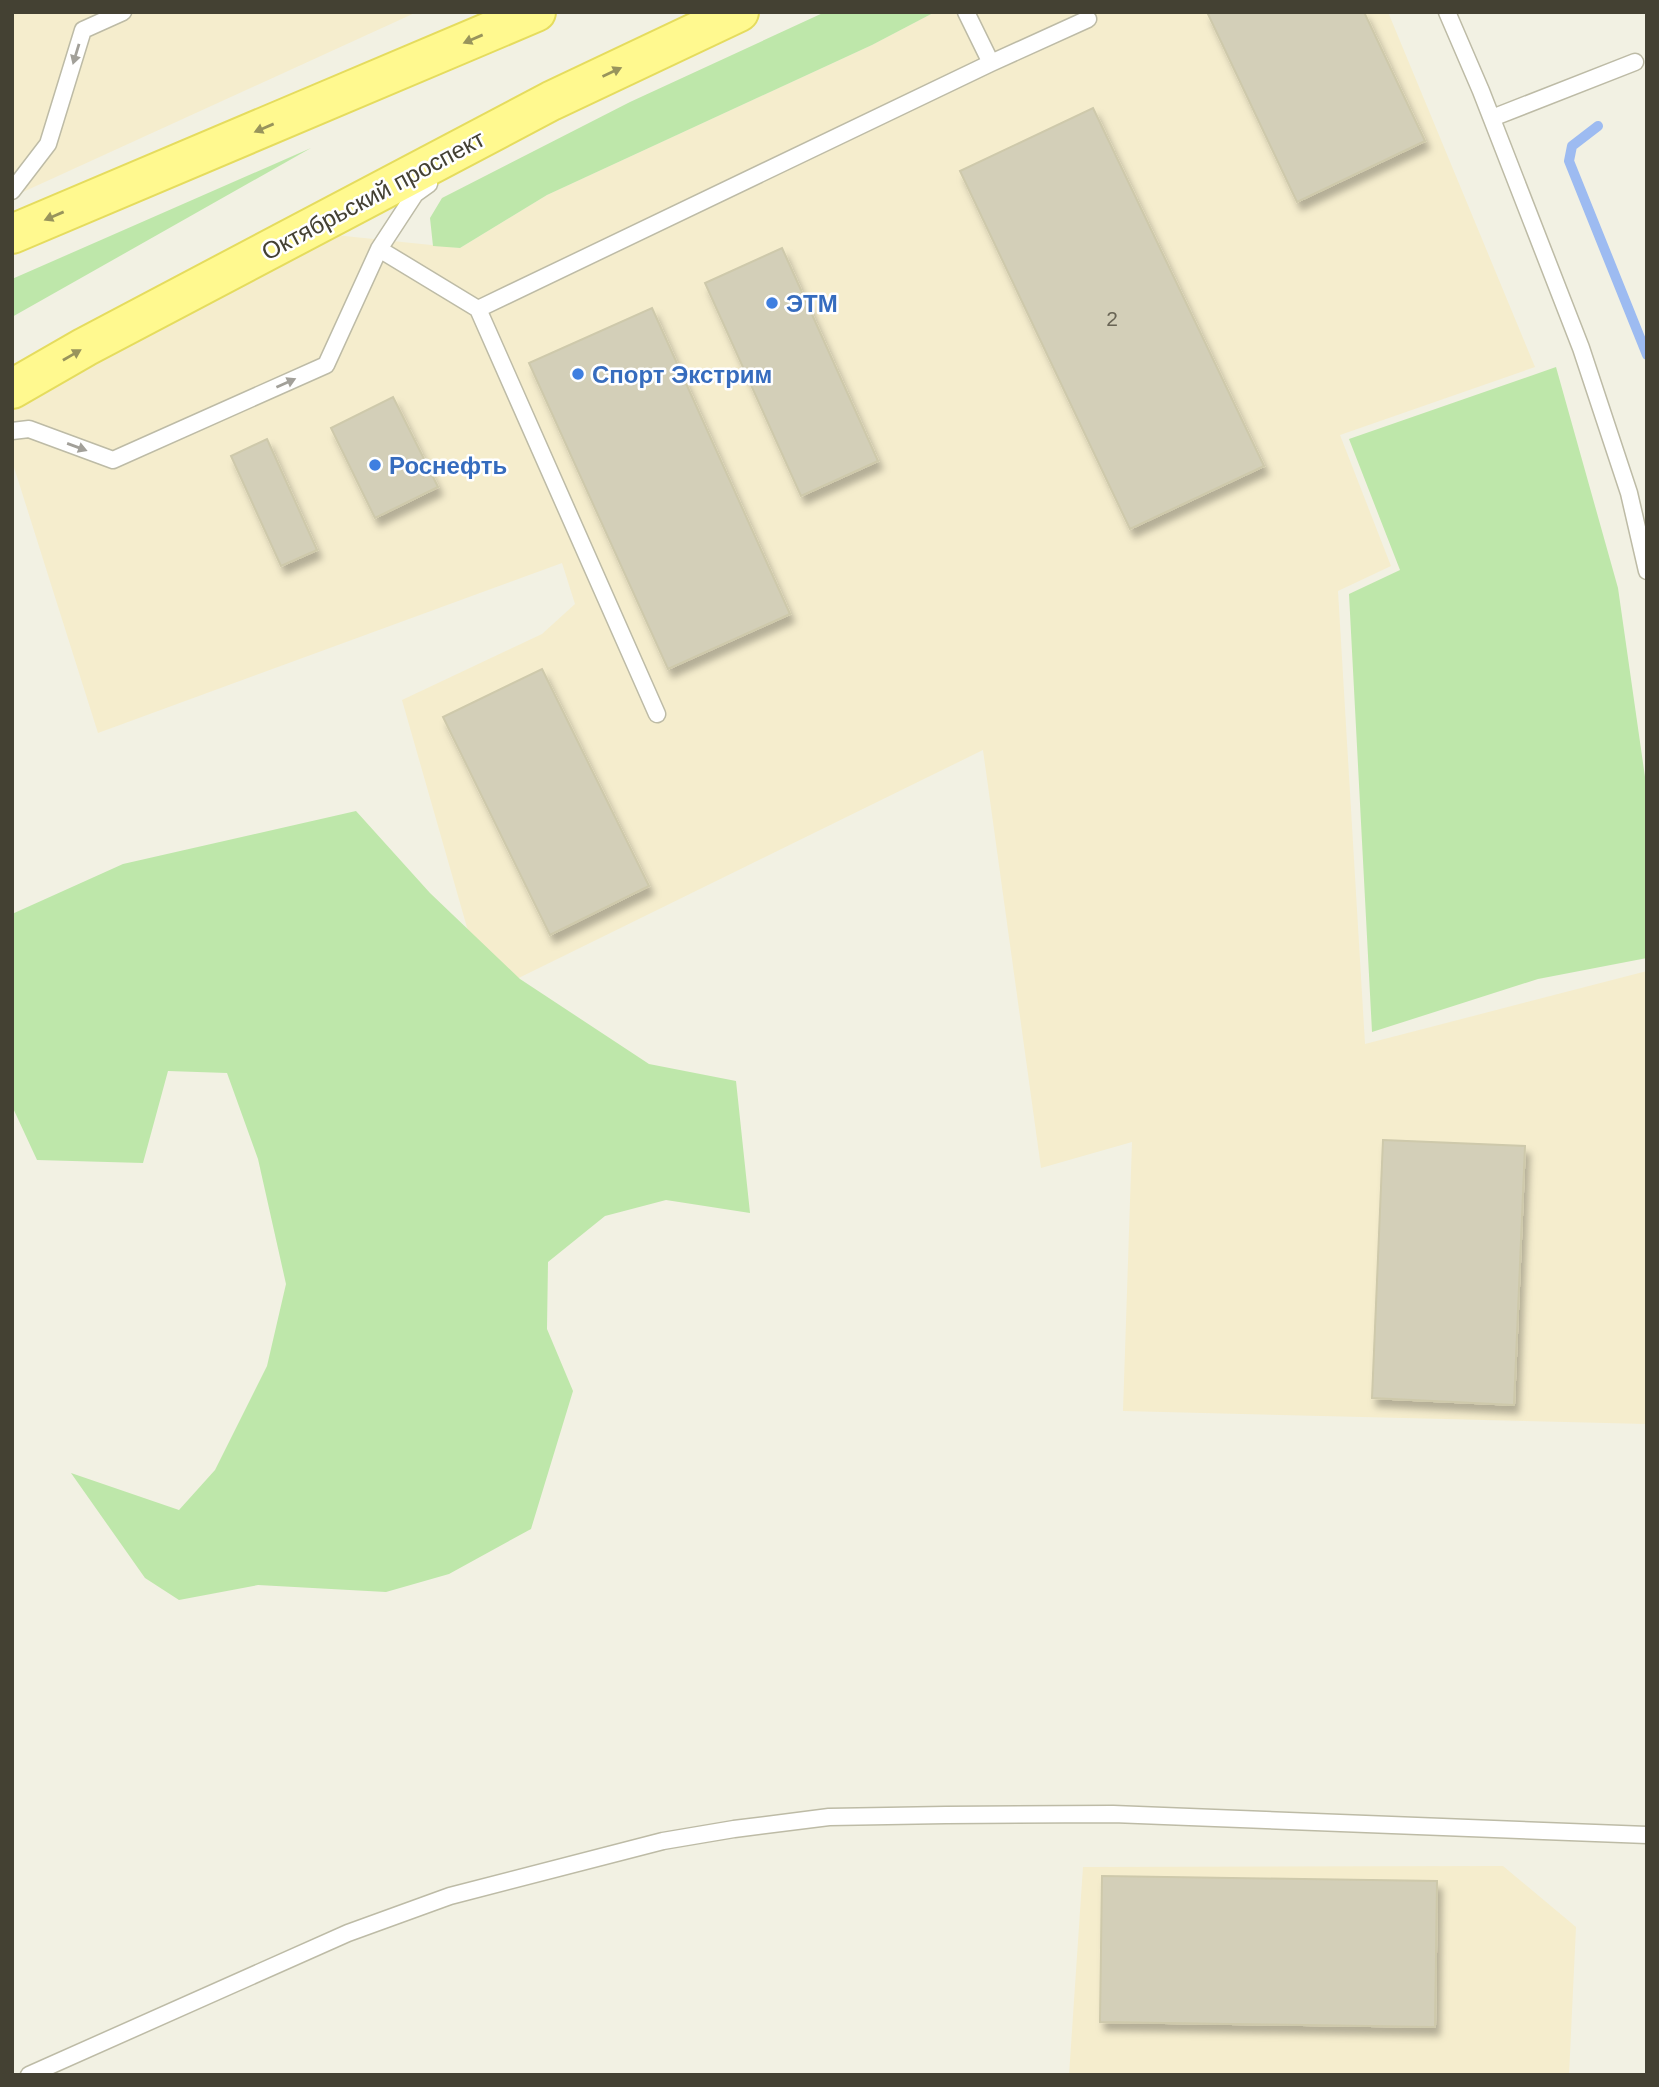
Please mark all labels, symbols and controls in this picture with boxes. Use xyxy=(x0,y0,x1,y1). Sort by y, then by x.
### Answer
one-way arrow xyxy=(463,33,483,45)
one-way arrow xyxy=(70,43,81,64)
one-way arrow xyxy=(602,66,622,78)
one-way arrow xyxy=(253,122,274,133)
street label: Октябрьский проспект xyxy=(257,125,489,265)
one-way arrow xyxy=(43,211,64,222)
place label: ЭТМ xyxy=(786,290,838,317)
marker: ЭТМ xyxy=(764,295,780,311)
house number: 2 xyxy=(1106,307,1118,330)
one-way arrow xyxy=(62,349,81,361)
place label: Спорт Экстрим xyxy=(592,361,772,388)
marker: Спорт Экстрим xyxy=(570,366,586,382)
one-way arrow xyxy=(276,377,296,389)
one-way arrow xyxy=(67,442,88,453)
place label: Роснефть xyxy=(389,452,507,479)
marker: Роснефть xyxy=(367,457,383,473)

